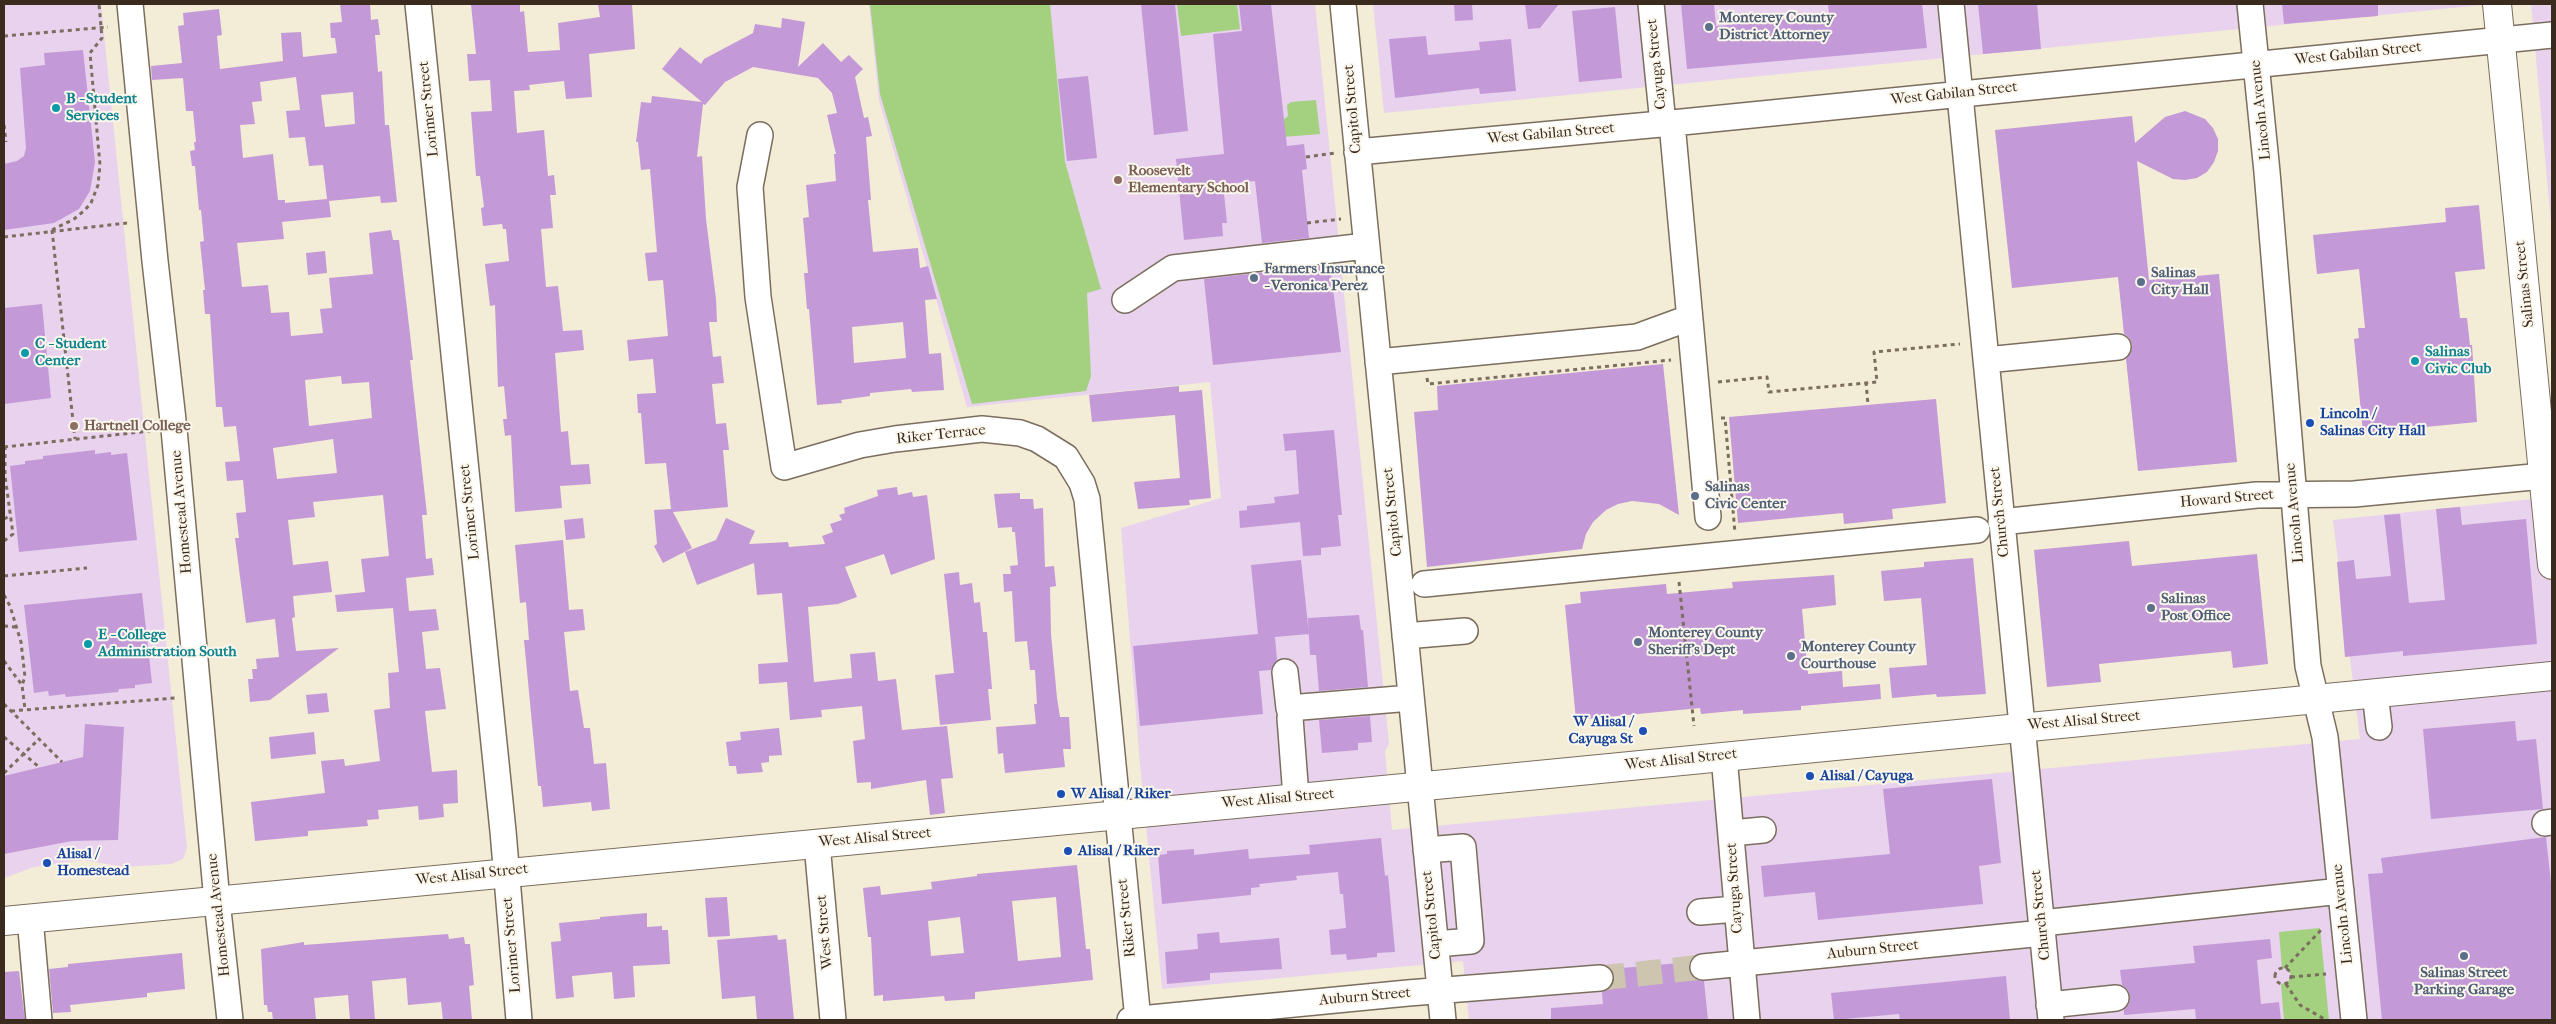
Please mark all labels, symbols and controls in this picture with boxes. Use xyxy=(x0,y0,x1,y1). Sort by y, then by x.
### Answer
place label: Monterey County District Attorney xyxy=(1719,9,1834,44)
street label: Cayuga Street xyxy=(1643,18,1671,110)
marker: Monterey County District Attorney xyxy=(1703,21,1715,33)
street label: West Gabilan Street xyxy=(2294,38,2422,70)
street label: Lincoln Avenue xyxy=(2247,59,2275,161)
street label: Lorimer Street xyxy=(415,60,443,158)
street label: Capitol Street xyxy=(1340,64,1366,154)
street label: West Gabilan Street xyxy=(1890,78,2018,110)
place label: B - Student Services xyxy=(66,90,137,125)
marker: B - Student Services xyxy=(50,102,62,114)
street label: West Gabilan Street xyxy=(1487,119,1615,149)
place label: Roosevelt Elementary School xyxy=(1128,162,1249,197)
marker: Roosevelt Elementary School xyxy=(1112,174,1124,186)
street label: Salinas Street xyxy=(2511,240,2539,328)
place label: Farmers Insurance - Veronica Perez xyxy=(1264,260,1385,295)
place label: Salinas City Hall xyxy=(2151,264,2209,299)
marker: Farmers Insurance - Veronica Perez xyxy=(1248,272,1260,284)
marker: Salinas City Hall xyxy=(2135,276,2147,288)
place label: C - Student Center xyxy=(35,335,106,370)
place label: Salinas Civic Club xyxy=(2425,343,2491,378)
marker: C - Student Center xyxy=(19,347,31,359)
marker: Salinas Civic Club xyxy=(2409,355,2421,367)
place label: Lincoln / Salinas City Hall xyxy=(2320,405,2426,440)
place label: Hartnell College xyxy=(84,417,191,435)
marker: Lincoln / Salinas City Hall xyxy=(2304,417,2316,429)
marker: Hartnell College xyxy=(68,420,80,432)
street label: Riker Terrace xyxy=(895,421,987,449)
street label: Homestead Avenue xyxy=(168,449,196,575)
street label: Lincoln Avenue xyxy=(2282,462,2308,564)
street label: Lorimer Street xyxy=(456,463,484,561)
street label: Church Street xyxy=(1986,466,2014,558)
street label: Capitol Street xyxy=(1379,467,1407,557)
place label: Salinas Civic Center xyxy=(1705,478,1786,513)
street label: Howard Street xyxy=(2179,486,2275,512)
marker: Salinas Civic Center xyxy=(1689,490,1701,502)
place label: Salinas Post Office xyxy=(2161,590,2230,625)
marker: Salinas Post Office xyxy=(2145,602,2157,614)
place label: Monterey County Sheriff's Dept xyxy=(1648,624,1763,659)
place label: E - College Administration South xyxy=(98,626,237,661)
marker: Monterey County Sheriff's Dept xyxy=(1632,636,1644,648)
marker: E - College Administration South xyxy=(82,638,94,650)
place label: Monterey County Courthouse xyxy=(1801,638,1916,673)
marker: Monterey County Courthouse xyxy=(1785,650,1797,662)
street label: West Alisal Street xyxy=(2027,707,2141,735)
place label: W Alisal / Cayuga St xyxy=(1568,713,1633,748)
marker: W Alisal / Cayuga St xyxy=(1637,725,1649,737)
street label: West Alisal Street xyxy=(1624,745,1738,775)
place label: Alisal / Cayuga xyxy=(1820,767,1913,785)
marker: Alisal / Cayuga xyxy=(1804,770,1816,782)
place label: W Alisal / Riker xyxy=(1071,785,1171,803)
street label: West Alisal Street xyxy=(1221,785,1335,813)
marker: W Alisal / Riker xyxy=(1055,788,1067,800)
street label: West Alisal Street xyxy=(818,824,932,852)
place label: Alisal / Riker xyxy=(1078,842,1160,860)
street label: Cayuga Street xyxy=(1723,842,1747,934)
place label: Alisal / Homestead xyxy=(57,845,129,880)
marker: Alisal / Riker xyxy=(1062,845,1074,857)
street label: Homestead Avenue xyxy=(204,852,234,978)
marker: Alisal / Homestead xyxy=(41,857,53,869)
street label: West Alisal Street xyxy=(415,860,529,890)
street label: Lincoln Avenue xyxy=(2329,863,2357,965)
street label: Church Street xyxy=(2027,869,2055,961)
street label: Capitol Street xyxy=(1418,870,1446,960)
street label: Riker Street xyxy=(1114,878,1140,958)
street label: West Street xyxy=(813,894,837,970)
street label: Lorimer Street xyxy=(499,896,525,994)
street label: Auburn Street xyxy=(1826,936,1920,964)
marker: Salinas Street Parking Garage xyxy=(2458,950,2470,962)
place label: Salinas Street Parking Garage xyxy=(2414,964,2514,999)
street label: Auburn Street xyxy=(1318,984,1412,1010)

